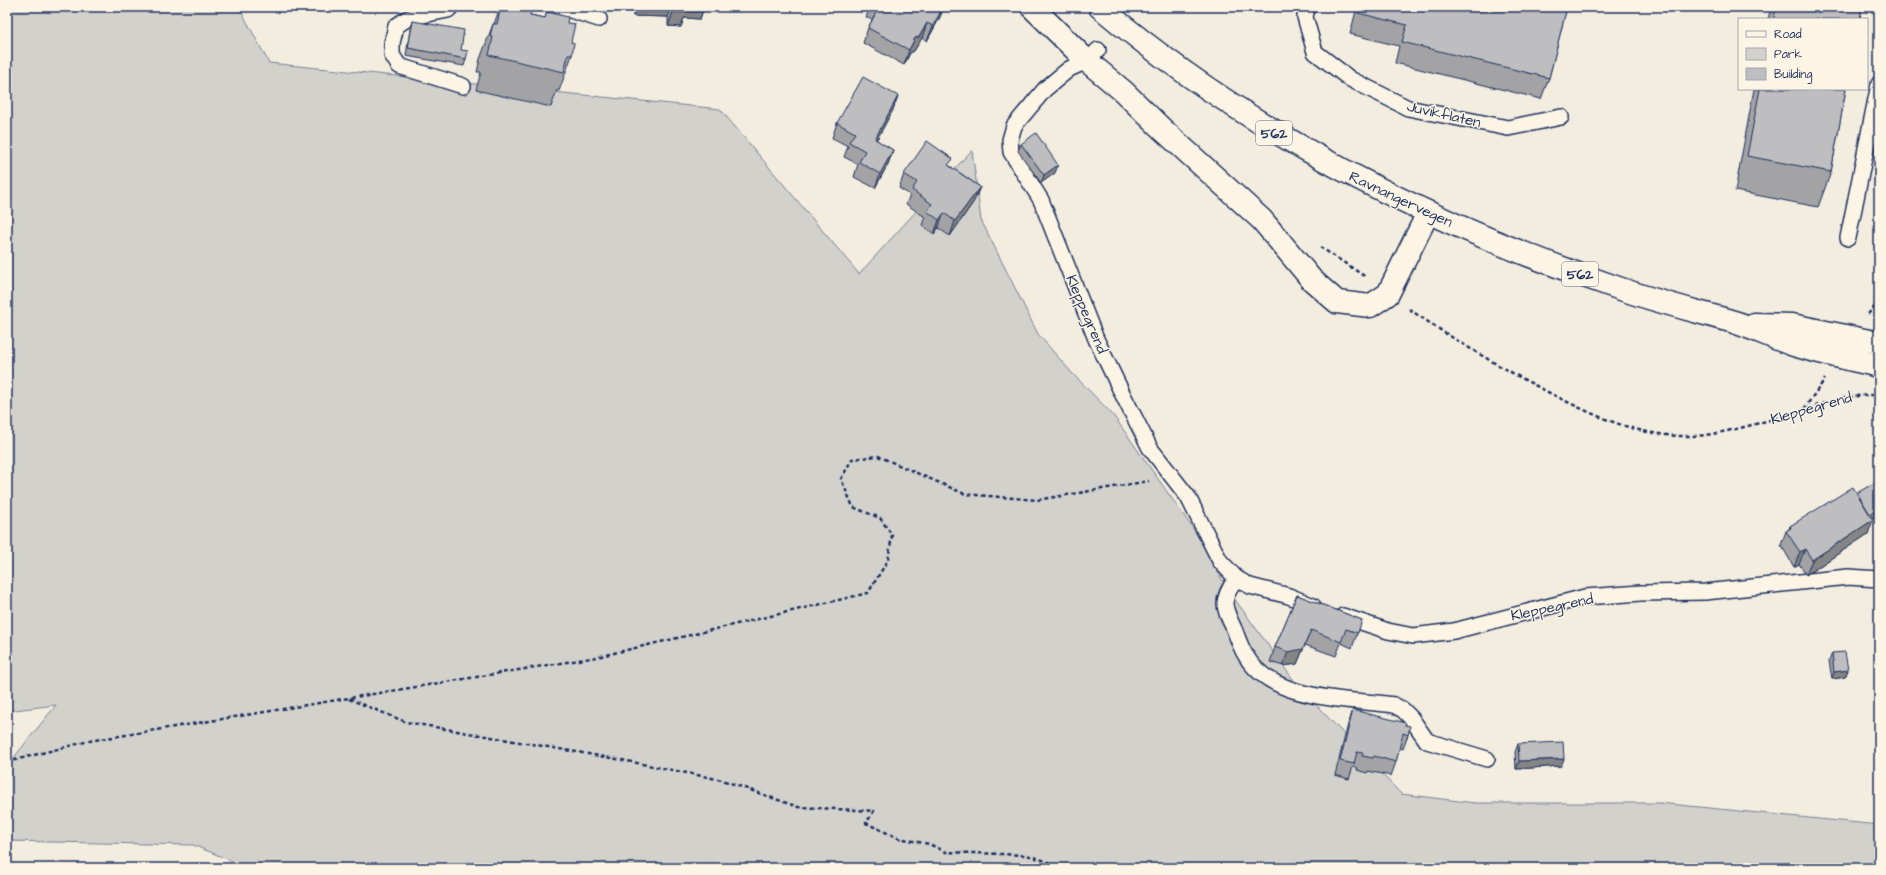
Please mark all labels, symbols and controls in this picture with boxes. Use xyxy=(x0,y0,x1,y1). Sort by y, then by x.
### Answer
legend xyxy=(1738,18,1868,90)
text: Road xyxy=(1774,26,1802,43)
text: Park xyxy=(1774,46,1802,63)
text: Building xyxy=(1774,66,1812,84)
street label: Juvikflaten xyxy=(1405,96,1483,133)
road number: 562 xyxy=(1256,121,1292,145)
street label: Ravnangervegen xyxy=(1345,166,1456,234)
road number: 562 xyxy=(1562,262,1598,286)
street label: Kleppegrend xyxy=(1060,272,1113,357)
street label: Kleppegrend xyxy=(1768,387,1855,431)
street label: Kleppegrend xyxy=(1509,588,1596,627)

